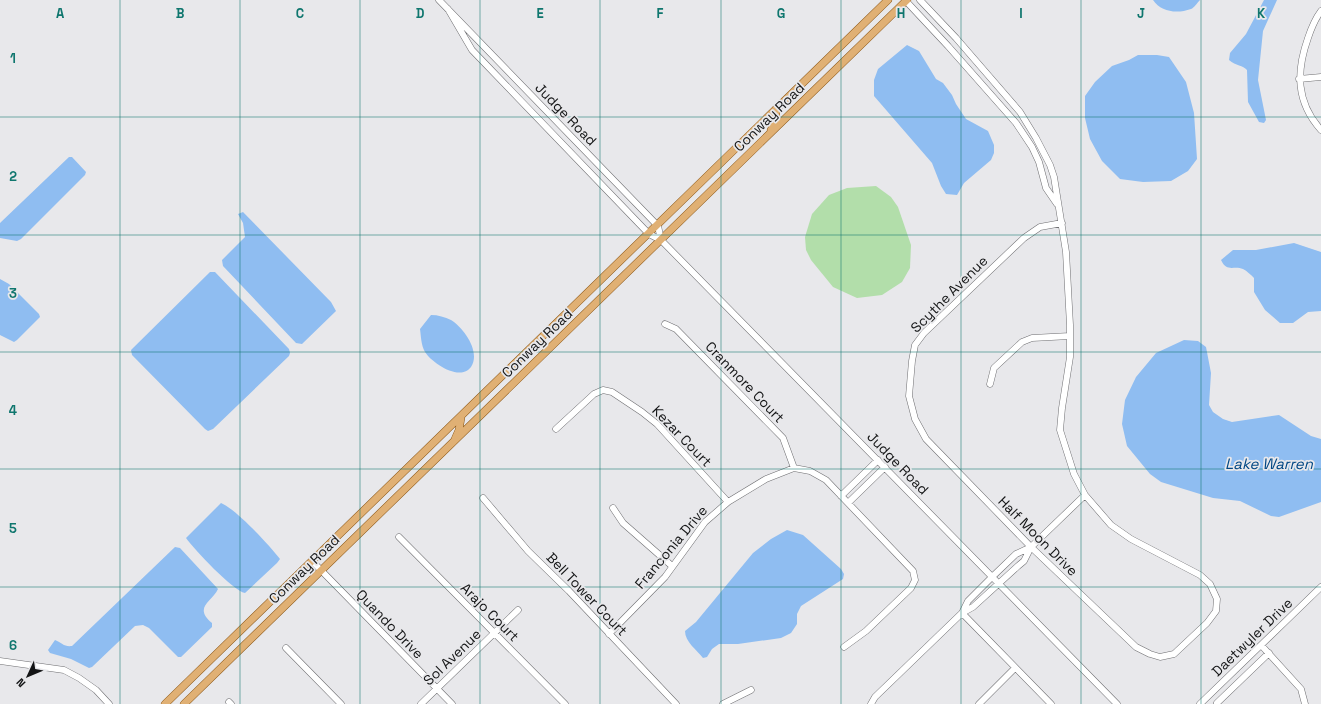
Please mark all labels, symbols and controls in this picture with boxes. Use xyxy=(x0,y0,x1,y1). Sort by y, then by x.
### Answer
text: A xyxy=(56,5,65,22)
text: B xyxy=(176,5,185,22)
text: C xyxy=(296,5,304,22)
text: D xyxy=(416,5,425,22)
text: E xyxy=(536,5,544,22)
text: F xyxy=(657,5,664,22)
text: G xyxy=(777,5,785,22)
text: H xyxy=(897,5,905,22)
text: I xyxy=(1019,5,1023,22)
text: J xyxy=(1137,5,1145,22)
text: K xyxy=(1257,5,1266,22)
text: 1 xyxy=(10,50,16,67)
street label: Judge Road xyxy=(531,79,601,149)
street label: Conway Road xyxy=(730,79,808,155)
text: 2 xyxy=(9,168,17,185)
street label: Scythe Avenue xyxy=(907,252,991,336)
text: 3 xyxy=(9,285,17,302)
street label: Conway Road xyxy=(498,305,576,381)
street label: Cranmore Court xyxy=(702,338,788,426)
text: 4 xyxy=(9,402,17,419)
street label: Kezar Court xyxy=(648,402,716,470)
street label: Judge Road xyxy=(863,428,933,498)
water label: Lake Warren xyxy=(1225,454,1314,473)
street label: Half Moon Drive xyxy=(994,492,1082,580)
street label: Franconia Drive xyxy=(631,502,711,592)
text: 5 xyxy=(9,520,17,537)
street label: Conway Road xyxy=(265,531,343,607)
street label: Bell Tower Court xyxy=(543,548,631,640)
street label: Arajo Court xyxy=(457,579,523,645)
street label: Quando Drive xyxy=(352,586,428,662)
street label: Daetwyler Drive xyxy=(1208,594,1296,680)
street label: Sol Avenue xyxy=(419,625,485,689)
text: 6 xyxy=(9,637,17,654)
north arrow xyxy=(8,656,48,696)
text: N xyxy=(13,675,28,690)

